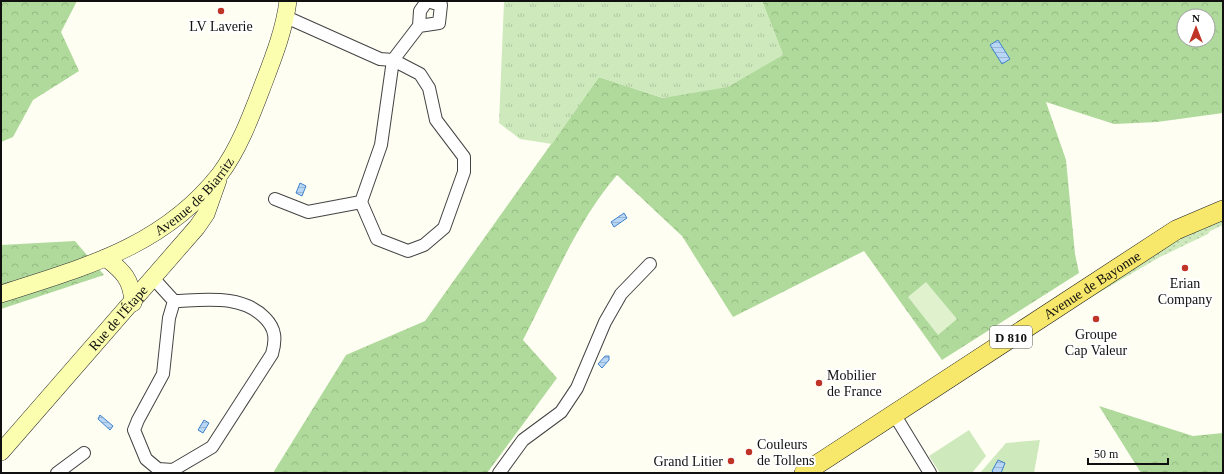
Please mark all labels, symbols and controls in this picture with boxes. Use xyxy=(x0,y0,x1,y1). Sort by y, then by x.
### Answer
marker: LV Laverie xyxy=(216,6,226,16)
north arrow xyxy=(1176,8,1216,48)
text: N xyxy=(1192,12,1200,24)
place label: LV Laverie xyxy=(189,19,253,34)
street label: Avenue de Biarritz xyxy=(152,155,237,238)
street label: Avenue de Bayonne xyxy=(1041,248,1143,322)
marker: Erian Company xyxy=(1180,263,1190,273)
place label: Erian Company xyxy=(1158,276,1212,307)
street label: Rue de l'Étape xyxy=(86,282,150,353)
marker: Groupe Cap Valeur xyxy=(1091,314,1101,324)
road number: D 810 xyxy=(990,326,1032,348)
place label: Groupe Cap Valeur xyxy=(1065,327,1128,358)
place label: Mobilier de France xyxy=(827,368,882,399)
marker: Mobilier de France xyxy=(814,378,824,388)
place label: Couleurs de Tollens xyxy=(757,437,814,468)
scale bar xyxy=(1088,440,1168,466)
marker: Couleurs de Tollens xyxy=(744,447,754,457)
text: 50 m xyxy=(1094,447,1119,461)
place label: Grand Litier xyxy=(653,454,723,469)
marker: Grand Litier xyxy=(726,456,736,466)

